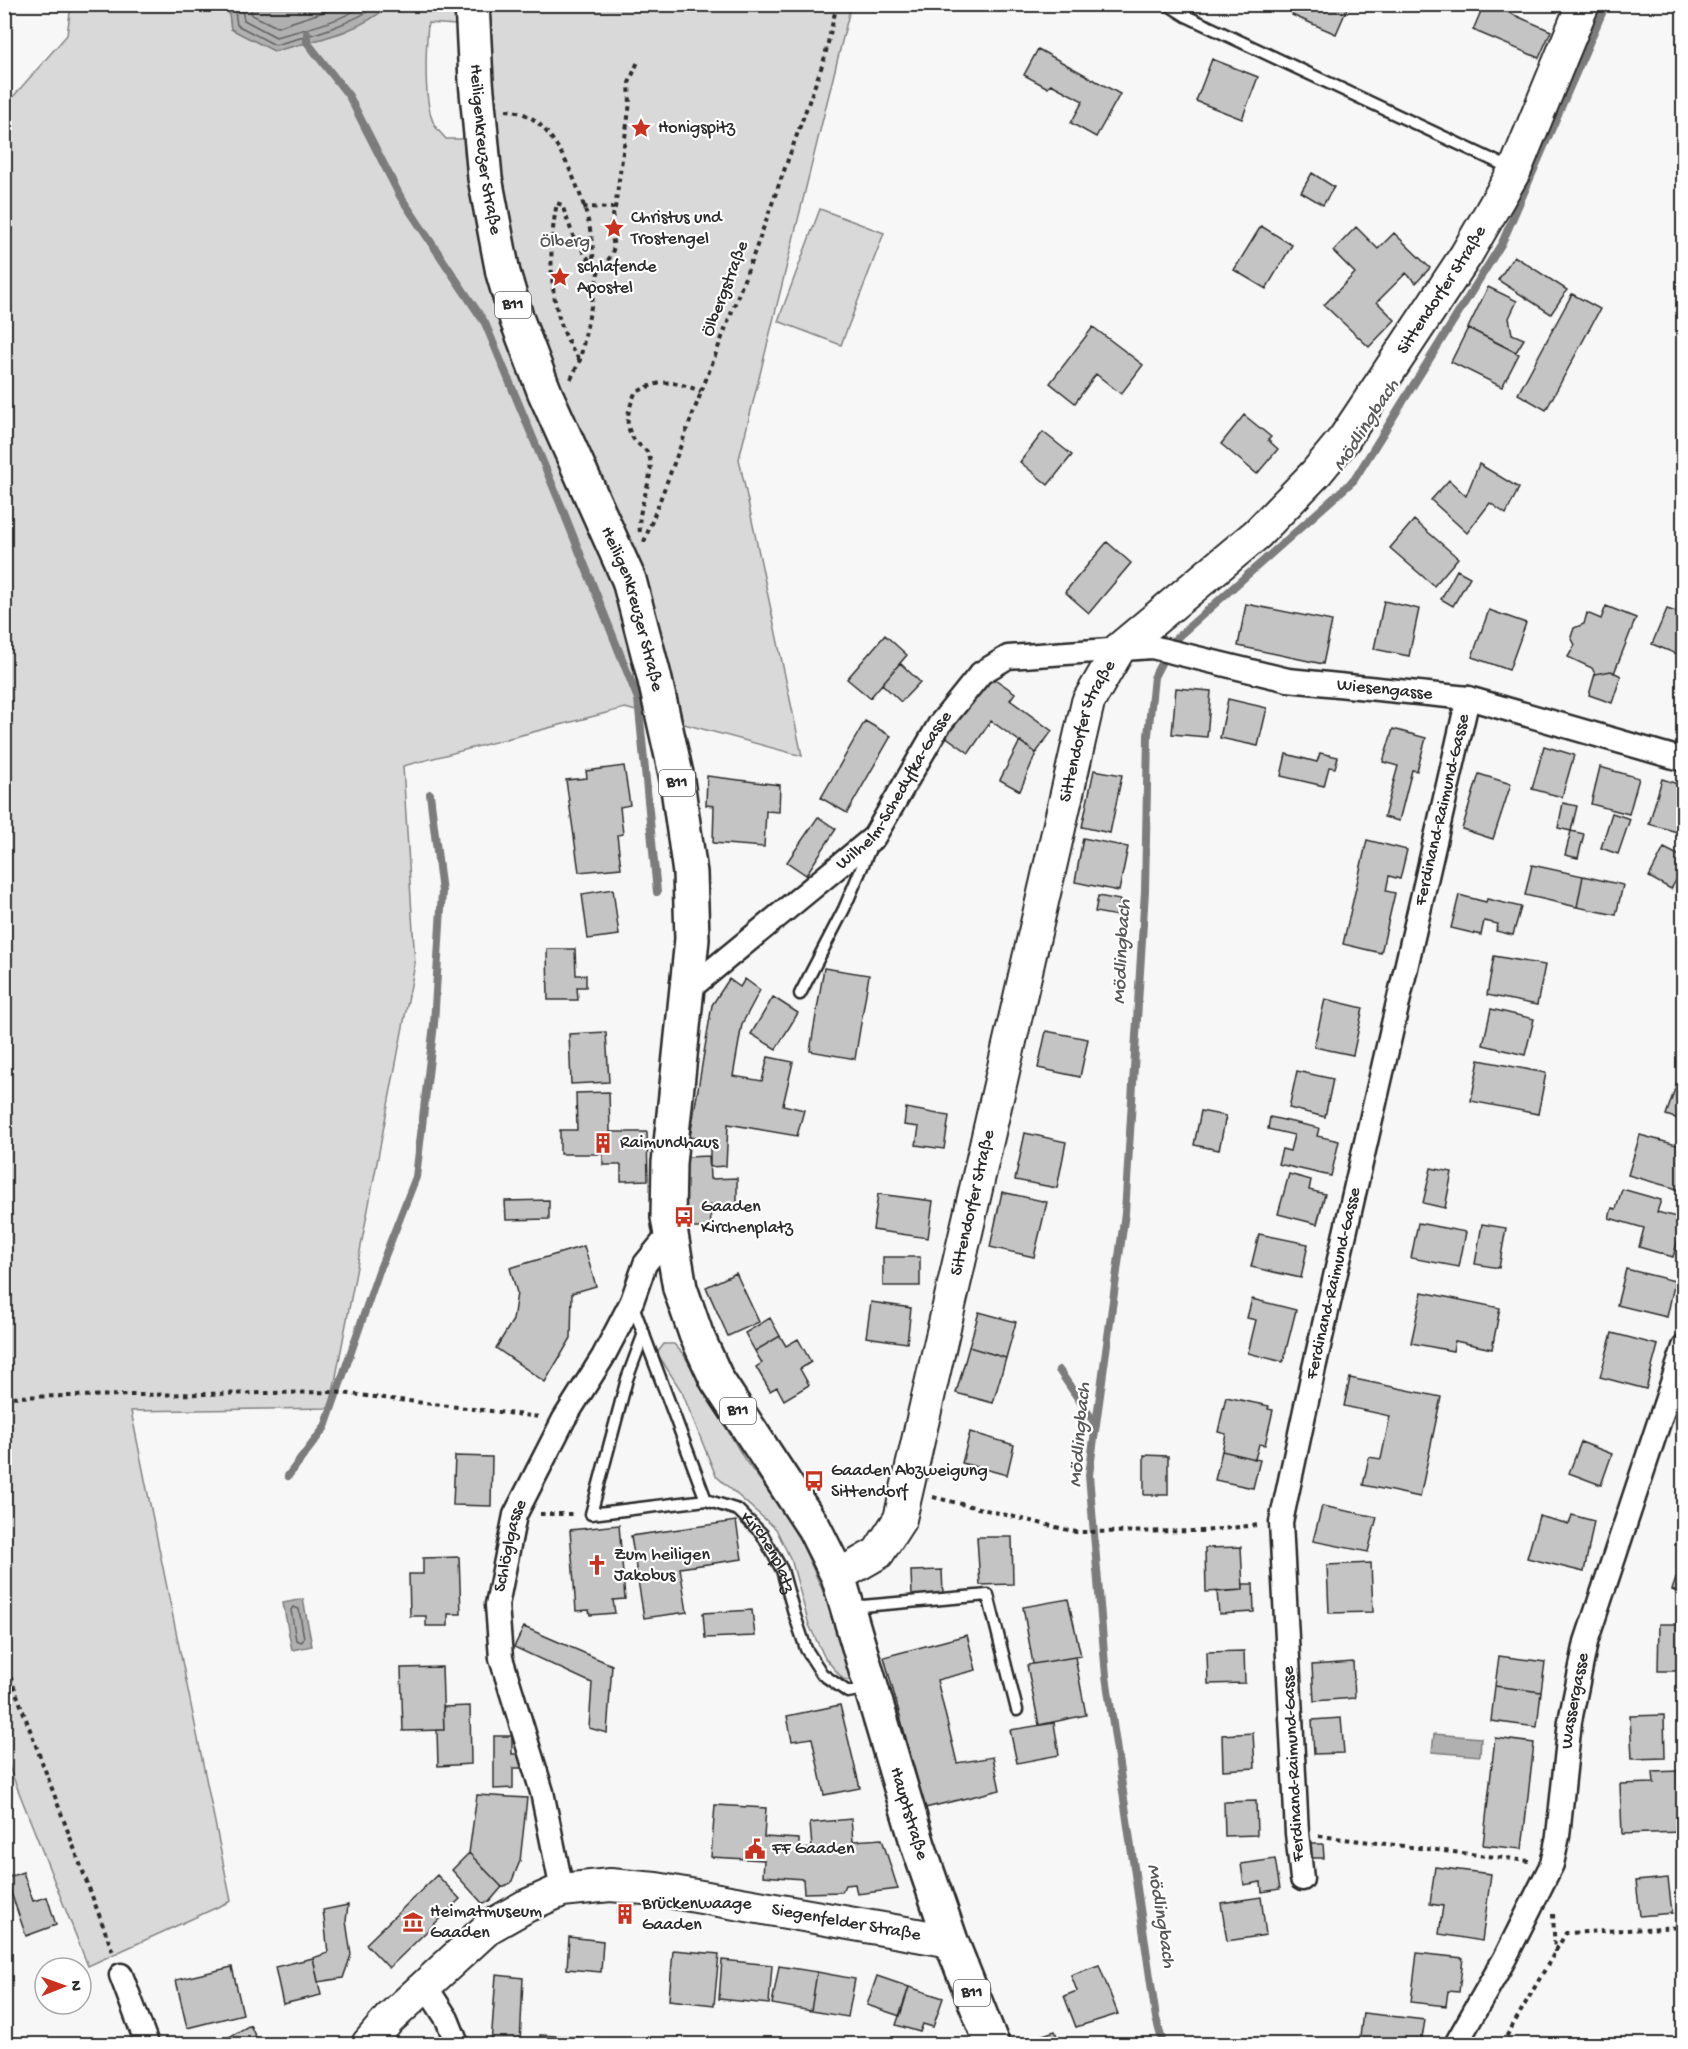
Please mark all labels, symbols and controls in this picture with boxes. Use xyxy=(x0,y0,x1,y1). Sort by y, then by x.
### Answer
street label: Heiligenkreuzer Straße xyxy=(465,63,506,237)
place icon: Honigspitz xyxy=(629,116,653,140)
place label: Honigspitz xyxy=(658,118,736,139)
place label: Christus und Trostengel xyxy=(630,208,723,250)
place icon: Christus und Trostengel xyxy=(602,216,626,240)
street label: Sittendorfer Straße xyxy=(1393,222,1491,358)
park label: Ölberg xyxy=(540,232,590,253)
street label: Ölbergstraße xyxy=(698,238,754,340)
place label: schlafende Apostel xyxy=(577,257,657,299)
place icon: schlafende Apostel xyxy=(548,265,572,289)
road number: B11 xyxy=(495,292,531,318)
water label: Mödlingbach xyxy=(1329,376,1405,476)
street label: Heiligenkreuzer Straße xyxy=(596,523,668,694)
street label: Sittendorfer Straße xyxy=(1055,656,1121,804)
street label: Wiesengasse xyxy=(1336,674,1434,705)
street label: Wilhelm-Schedyfka-Gasse xyxy=(832,706,957,874)
street label: Ferdinand-Raimund-Gasse xyxy=(1410,711,1475,909)
road number: B11 xyxy=(659,770,695,796)
water label: Mödlingbach xyxy=(1109,899,1137,1005)
street label: Sittendorfer Straße xyxy=(946,1127,1000,1278)
building icon: Raimundhaus xyxy=(591,1131,615,1155)
place label: Raimundhaus xyxy=(620,1133,720,1154)
street label: Ferdinand-Raimund-Gasse xyxy=(1301,1185,1366,1382)
place label: Gaaden Kirchenplatz xyxy=(701,1197,794,1239)
bus stop icon: Gaaden Kirchenplatz xyxy=(672,1205,696,1229)
water label: Mödlingbach xyxy=(1065,1382,1097,1488)
road number: B11 xyxy=(720,1398,756,1424)
place label: Gaaden Abzweigung Sittendorf xyxy=(831,1461,988,1503)
bus stop icon: Gaaden Abzweigung Sittendorf xyxy=(802,1469,826,1493)
street label: Schlöglgasse xyxy=(489,1495,532,1594)
street label: Kirchenplatz xyxy=(736,1508,799,1597)
place label: Zum heiligen Jakobus xyxy=(614,1545,710,1587)
church icon: Zum heiligen Jakobus xyxy=(585,1553,609,1577)
street label: Wassergasse xyxy=(1557,1650,1594,1750)
street label: Ferdinand-Raimund-Gasse xyxy=(1278,1665,1310,1863)
street label: Hauptstraße xyxy=(885,1765,933,1863)
public building icon: FF Gaaden xyxy=(743,1837,767,1861)
place label: FF Gaaden xyxy=(771,1839,855,1860)
water label: Mödlingbach xyxy=(1140,1862,1180,1970)
place label: Brückenwaage Gaaden xyxy=(641,1894,752,1936)
street label: Siegenfelder Straße xyxy=(770,1899,923,1946)
place label: Heimatmuseum Gaaden xyxy=(430,1902,542,1944)
building icon: Brückenwaage Gaaden xyxy=(613,1902,637,1926)
museum icon: Heimatmuseum Gaaden xyxy=(401,1910,425,1934)
north arrow xyxy=(33,1956,93,2016)
text: N xyxy=(65,1980,84,1992)
road number: B11 xyxy=(954,1980,990,2006)

